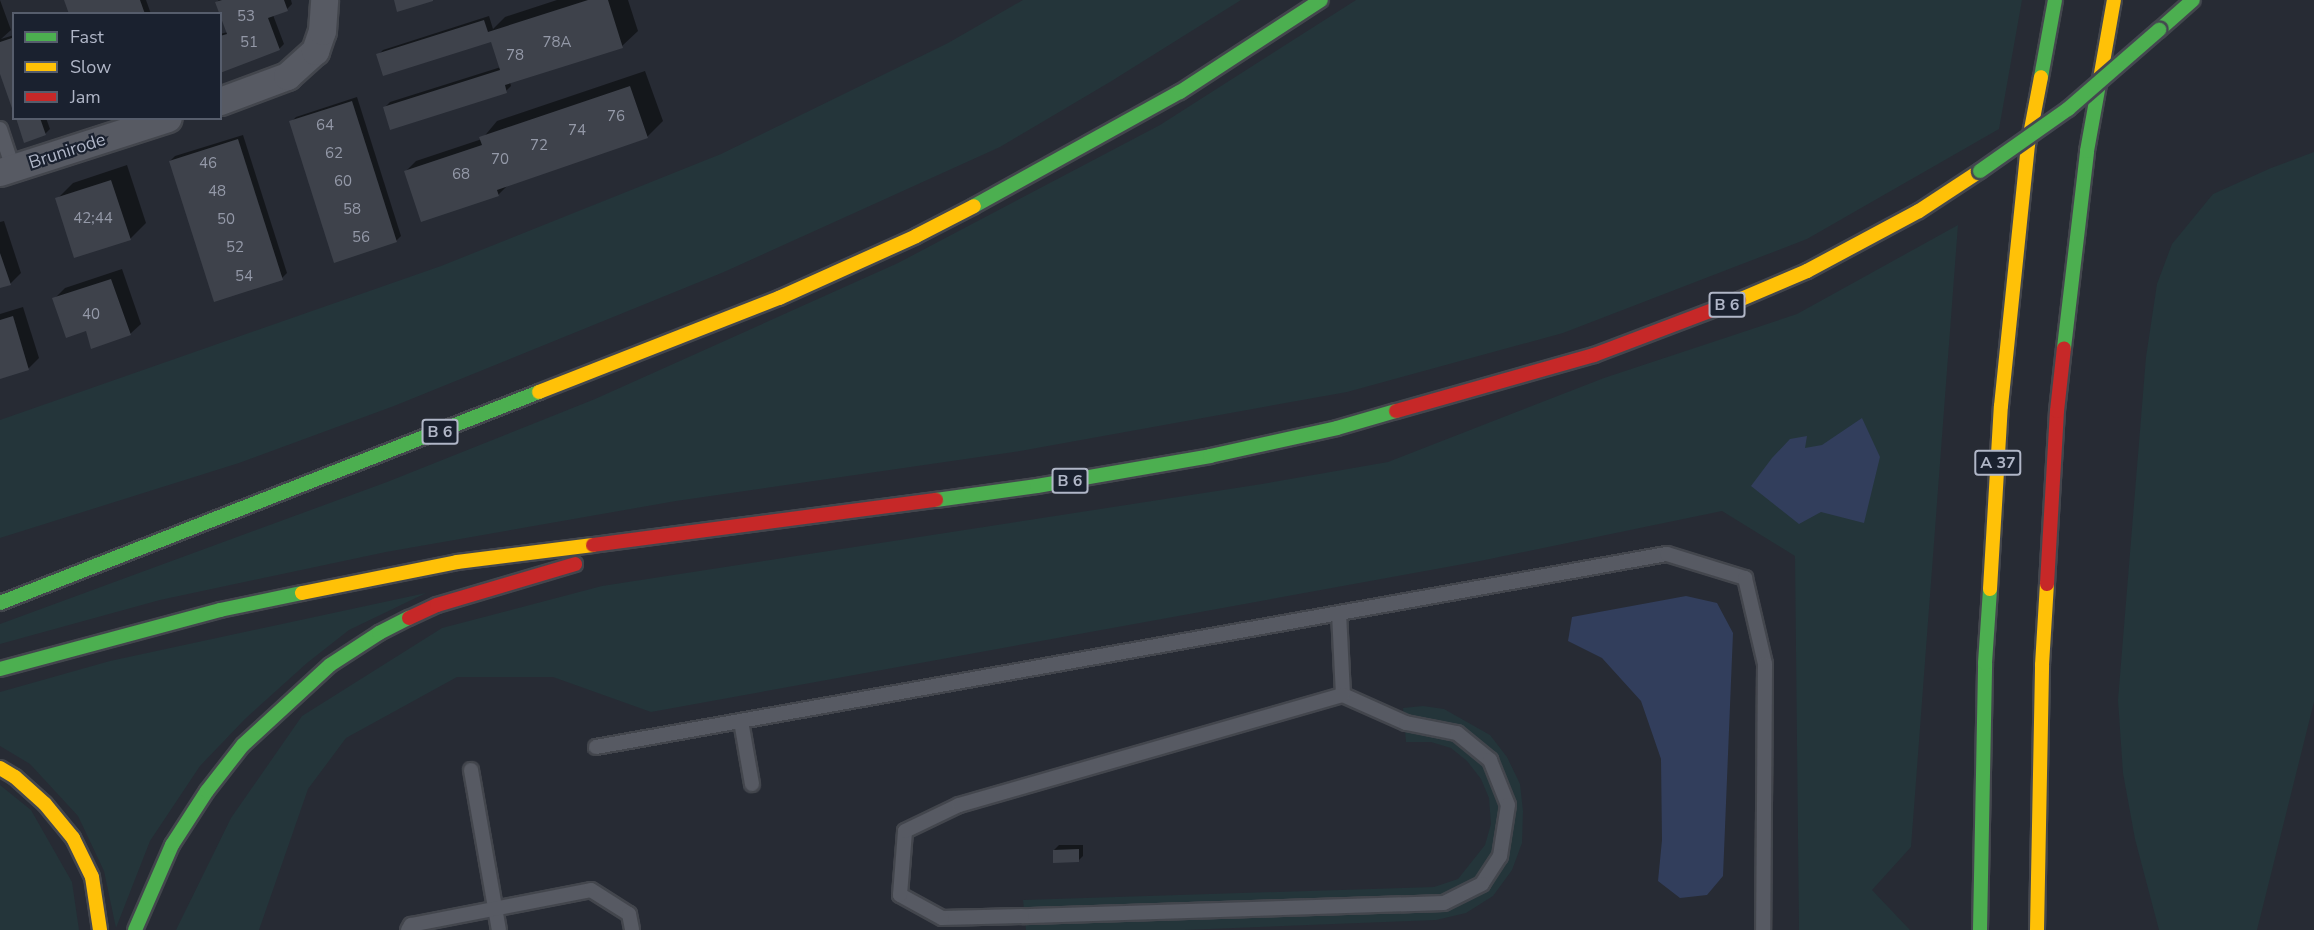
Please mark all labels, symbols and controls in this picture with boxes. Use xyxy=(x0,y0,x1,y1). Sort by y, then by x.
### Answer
house number: 53 xyxy=(237,8,255,26)
legend xyxy=(12,12,222,120)
text: Fast xyxy=(70,25,104,49)
house number: 51 xyxy=(240,34,258,52)
house number: 78A xyxy=(543,34,571,52)
house number: 78 xyxy=(506,47,524,65)
text: Slow xyxy=(70,55,111,79)
text: Jam xyxy=(70,85,101,109)
house number: 76 xyxy=(607,108,625,126)
house number: 64 xyxy=(316,117,334,135)
house number: 74 xyxy=(568,122,586,140)
street label: Brunirode xyxy=(26,128,108,174)
house number: 72 xyxy=(530,137,548,155)
house number: 62 xyxy=(325,145,343,163)
house number: 70 xyxy=(491,151,509,169)
house number: 46 xyxy=(199,155,217,173)
house number: 68 xyxy=(452,166,470,184)
house number: 60 xyxy=(334,173,352,191)
house number: 48 xyxy=(208,183,226,201)
house number: 58 xyxy=(343,201,361,219)
house number: 42;44 xyxy=(73,210,113,228)
house number: 50 xyxy=(217,211,235,229)
house number: 56 xyxy=(352,229,370,247)
house number: 52 xyxy=(226,239,244,257)
house number: 54 xyxy=(235,268,253,286)
road number: B 6 xyxy=(1708,292,1746,318)
house number: 40 xyxy=(82,306,100,324)
road number: B 6 xyxy=(420,419,460,445)
road number: A 37 xyxy=(1974,450,2022,476)
road number: B 6 xyxy=(1050,468,1090,494)

